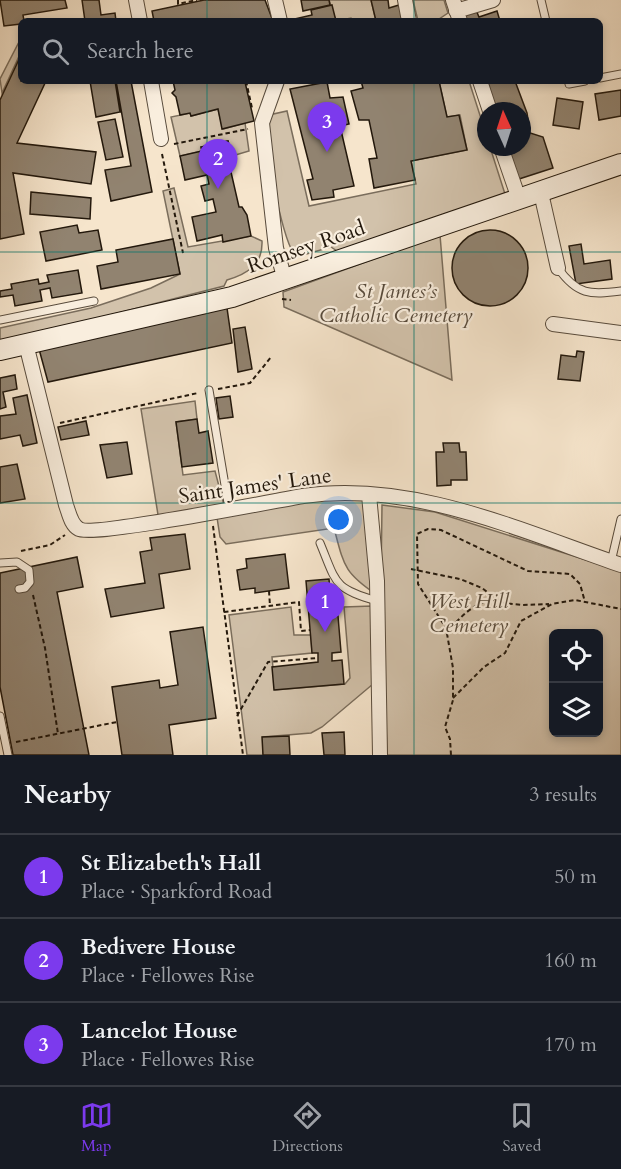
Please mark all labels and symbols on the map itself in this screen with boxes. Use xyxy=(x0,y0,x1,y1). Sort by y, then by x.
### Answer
pin: 3 xyxy=(308,102,346,152)
north arrow xyxy=(477,102,531,156)
pin: 2 xyxy=(198,140,238,189)
street label: Romsey Road xyxy=(243,213,369,281)
park label: St James’s Catholic Cemetery xyxy=(319,277,473,330)
street label: Saint James' Lane xyxy=(177,461,333,511)
your location xyxy=(324,505,353,534)
pin: 1 xyxy=(306,582,344,632)
park label: West Hill Cemetery xyxy=(429,587,510,640)

